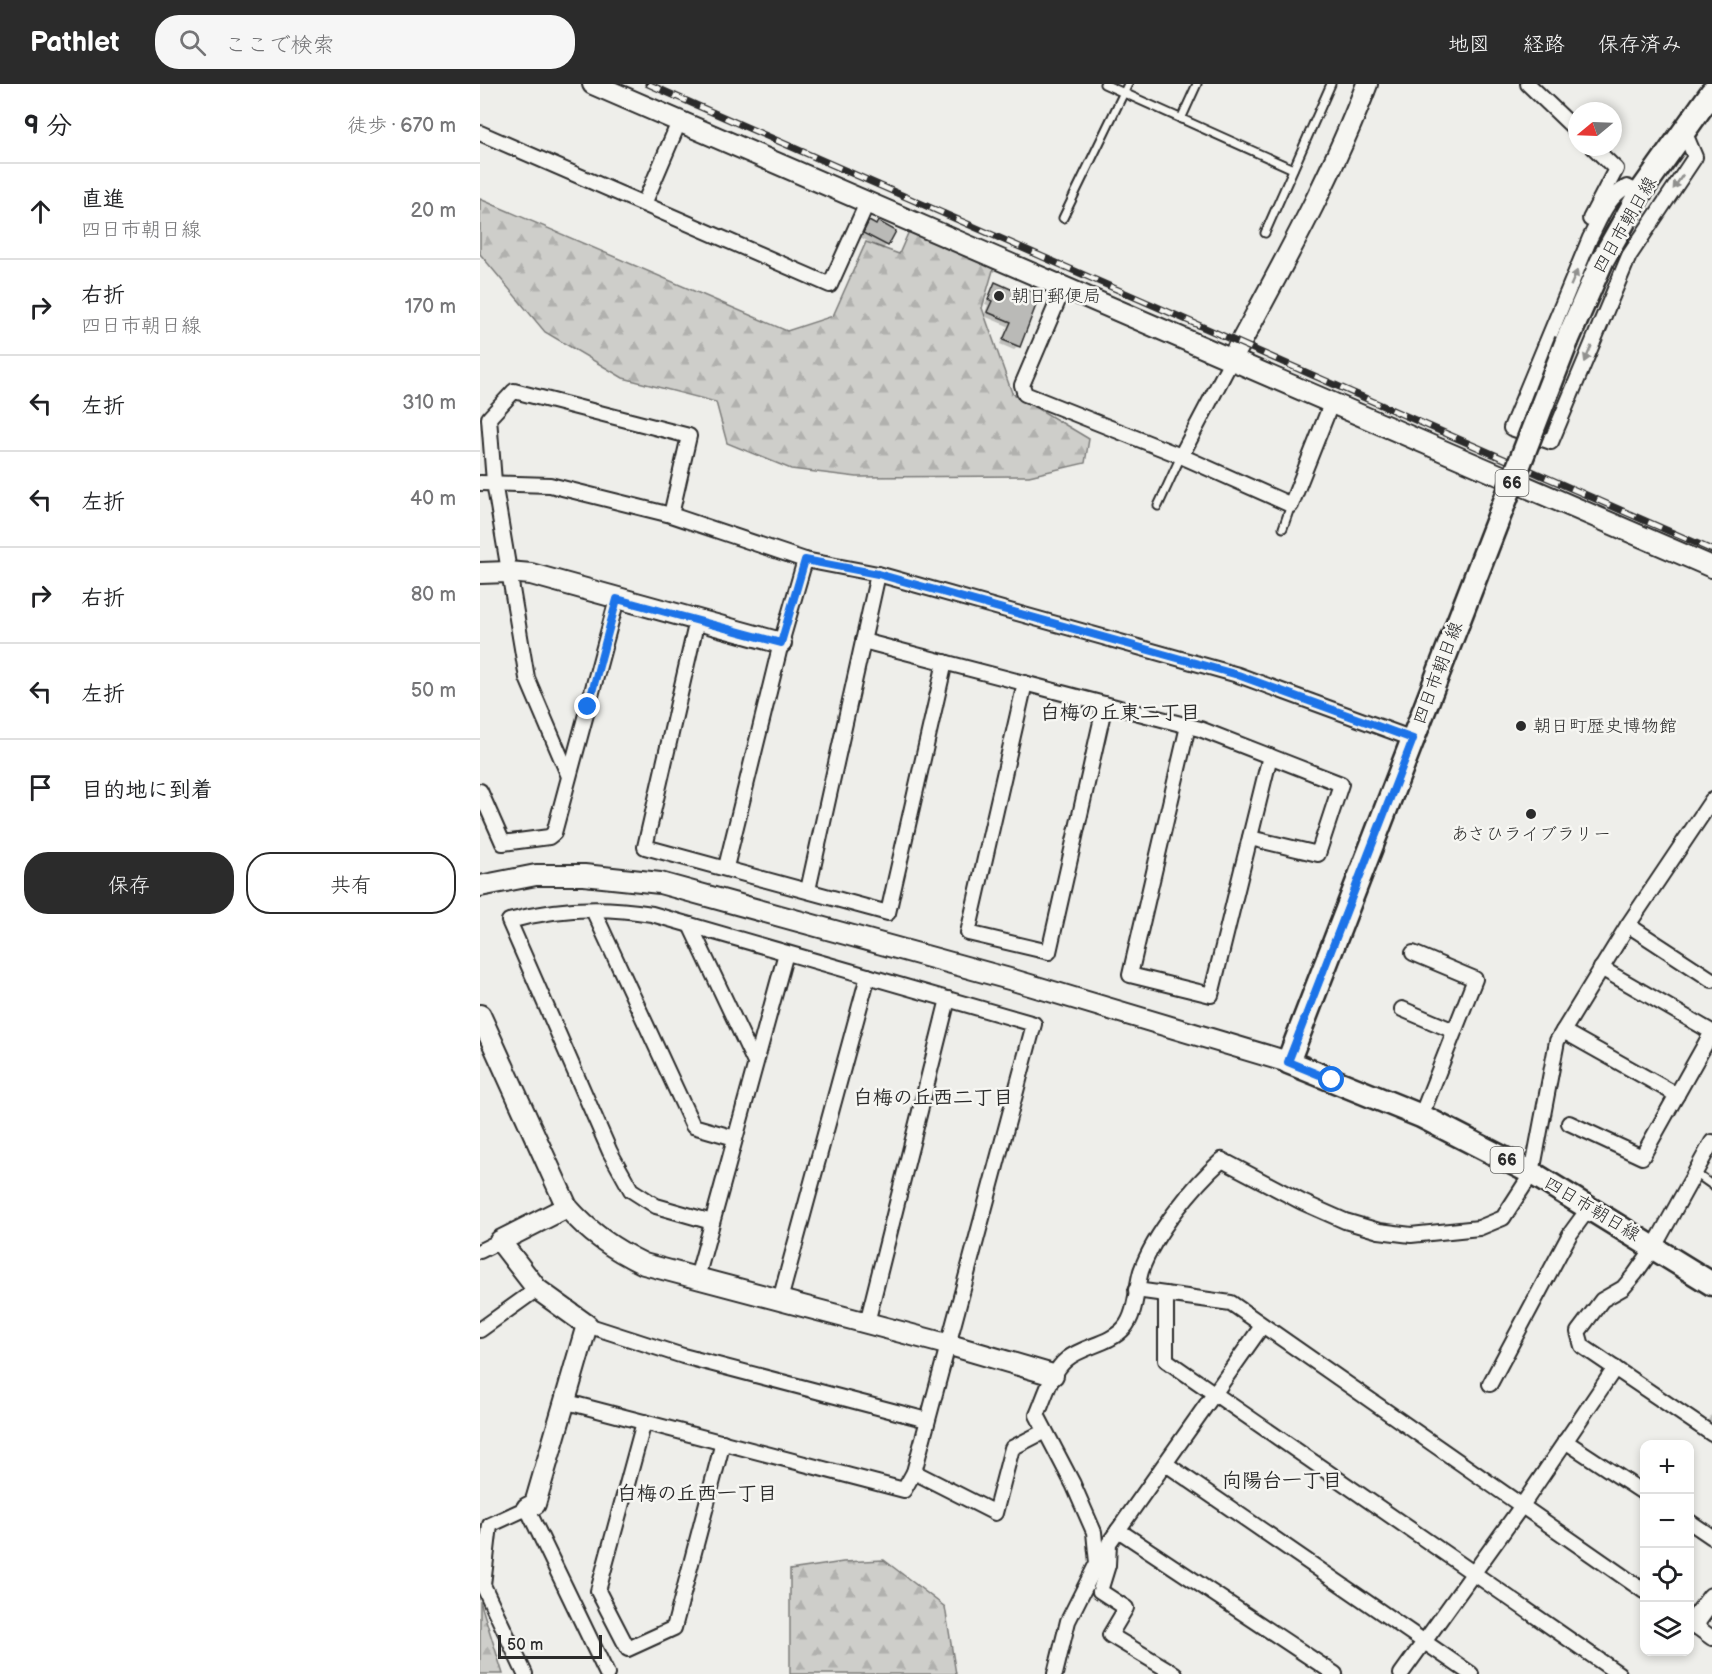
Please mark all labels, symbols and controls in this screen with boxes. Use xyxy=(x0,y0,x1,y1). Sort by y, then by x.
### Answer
search box xyxy=(155,15,575,69)
text: Pathlet xyxy=(30,26,119,59)
icon: search xyxy=(176,26,209,59)
text: ここで検索 xyxy=(224,32,334,59)
text: 地図 xyxy=(1448,32,1490,57)
text: 経路 xyxy=(1523,32,1565,57)
text: 保存済み xyxy=(1598,32,1682,57)
north arrow xyxy=(1568,102,1622,156)
text: 9 分 xyxy=(24,111,72,142)
text: 徒歩 · 670 m xyxy=(347,114,456,138)
street label: 四日市朝日線 xyxy=(1589,173,1661,277)
one-way arrow xyxy=(1673,174,1684,190)
text: 直進 xyxy=(81,186,125,213)
icon: ahead xyxy=(24,195,57,228)
text: 20 m xyxy=(411,199,456,223)
text: 四日市朝日線 xyxy=(81,218,201,242)
one-way arrow xyxy=(1569,268,1579,286)
text: 右折 xyxy=(81,282,125,309)
place label: 朝日郵便局 xyxy=(1011,286,1101,307)
marker: 朝日郵便局 xyxy=(992,289,1006,303)
icon: right xyxy=(24,291,57,324)
text: 170 m xyxy=(405,295,456,319)
text: 四日市朝日線 xyxy=(81,314,201,338)
one-way arrow xyxy=(1583,345,1592,363)
icon: left xyxy=(24,387,57,420)
text: 310 m xyxy=(402,391,456,415)
text: 左折 xyxy=(81,393,125,420)
road number: 66 xyxy=(1496,470,1528,496)
icon: left xyxy=(24,483,57,516)
text: 40 m xyxy=(410,487,456,511)
text: 左折 xyxy=(81,489,125,516)
icon: right xyxy=(24,579,57,612)
text: 80 m xyxy=(411,583,456,607)
text: 右折 xyxy=(81,585,125,612)
street label: 四日市朝日線 xyxy=(1409,619,1467,727)
icon: left xyxy=(24,675,57,708)
text: 50 m xyxy=(411,679,456,703)
text: 左折 xyxy=(81,681,125,708)
route end xyxy=(574,693,600,719)
district label: 白梅の丘東二丁目 xyxy=(1040,701,1200,725)
place label: 朝日町歴史博物館 xyxy=(1533,716,1677,737)
marker: 朝日町歴史博物館 xyxy=(1514,719,1528,733)
icon: arrive xyxy=(24,771,57,804)
text: 目的地に到着 xyxy=(81,777,213,804)
marker: あさひライブラリー xyxy=(1524,807,1538,821)
place label: あさひライブラリー xyxy=(1451,824,1611,845)
button: 保存 xyxy=(24,852,234,914)
button: 共有 xyxy=(246,852,456,914)
route start xyxy=(1318,1066,1344,1092)
district label: 白梅の丘西二丁目 xyxy=(853,1086,1013,1110)
road number: 66 xyxy=(1490,1147,1524,1173)
street label: 四日市朝日線 xyxy=(1540,1172,1644,1246)
map controls xyxy=(1640,1440,1694,1656)
button: + xyxy=(1640,1440,1694,1494)
district label: 向陽台一丁目 xyxy=(1222,1469,1342,1493)
district label: 白梅の丘西一丁目 xyxy=(617,1482,777,1506)
button: − xyxy=(1640,1494,1694,1548)
button: locate xyxy=(1640,1548,1694,1602)
button: layers xyxy=(1640,1602,1694,1656)
scale bar xyxy=(498,1632,602,1660)
text: 50 m xyxy=(507,1636,543,1655)

